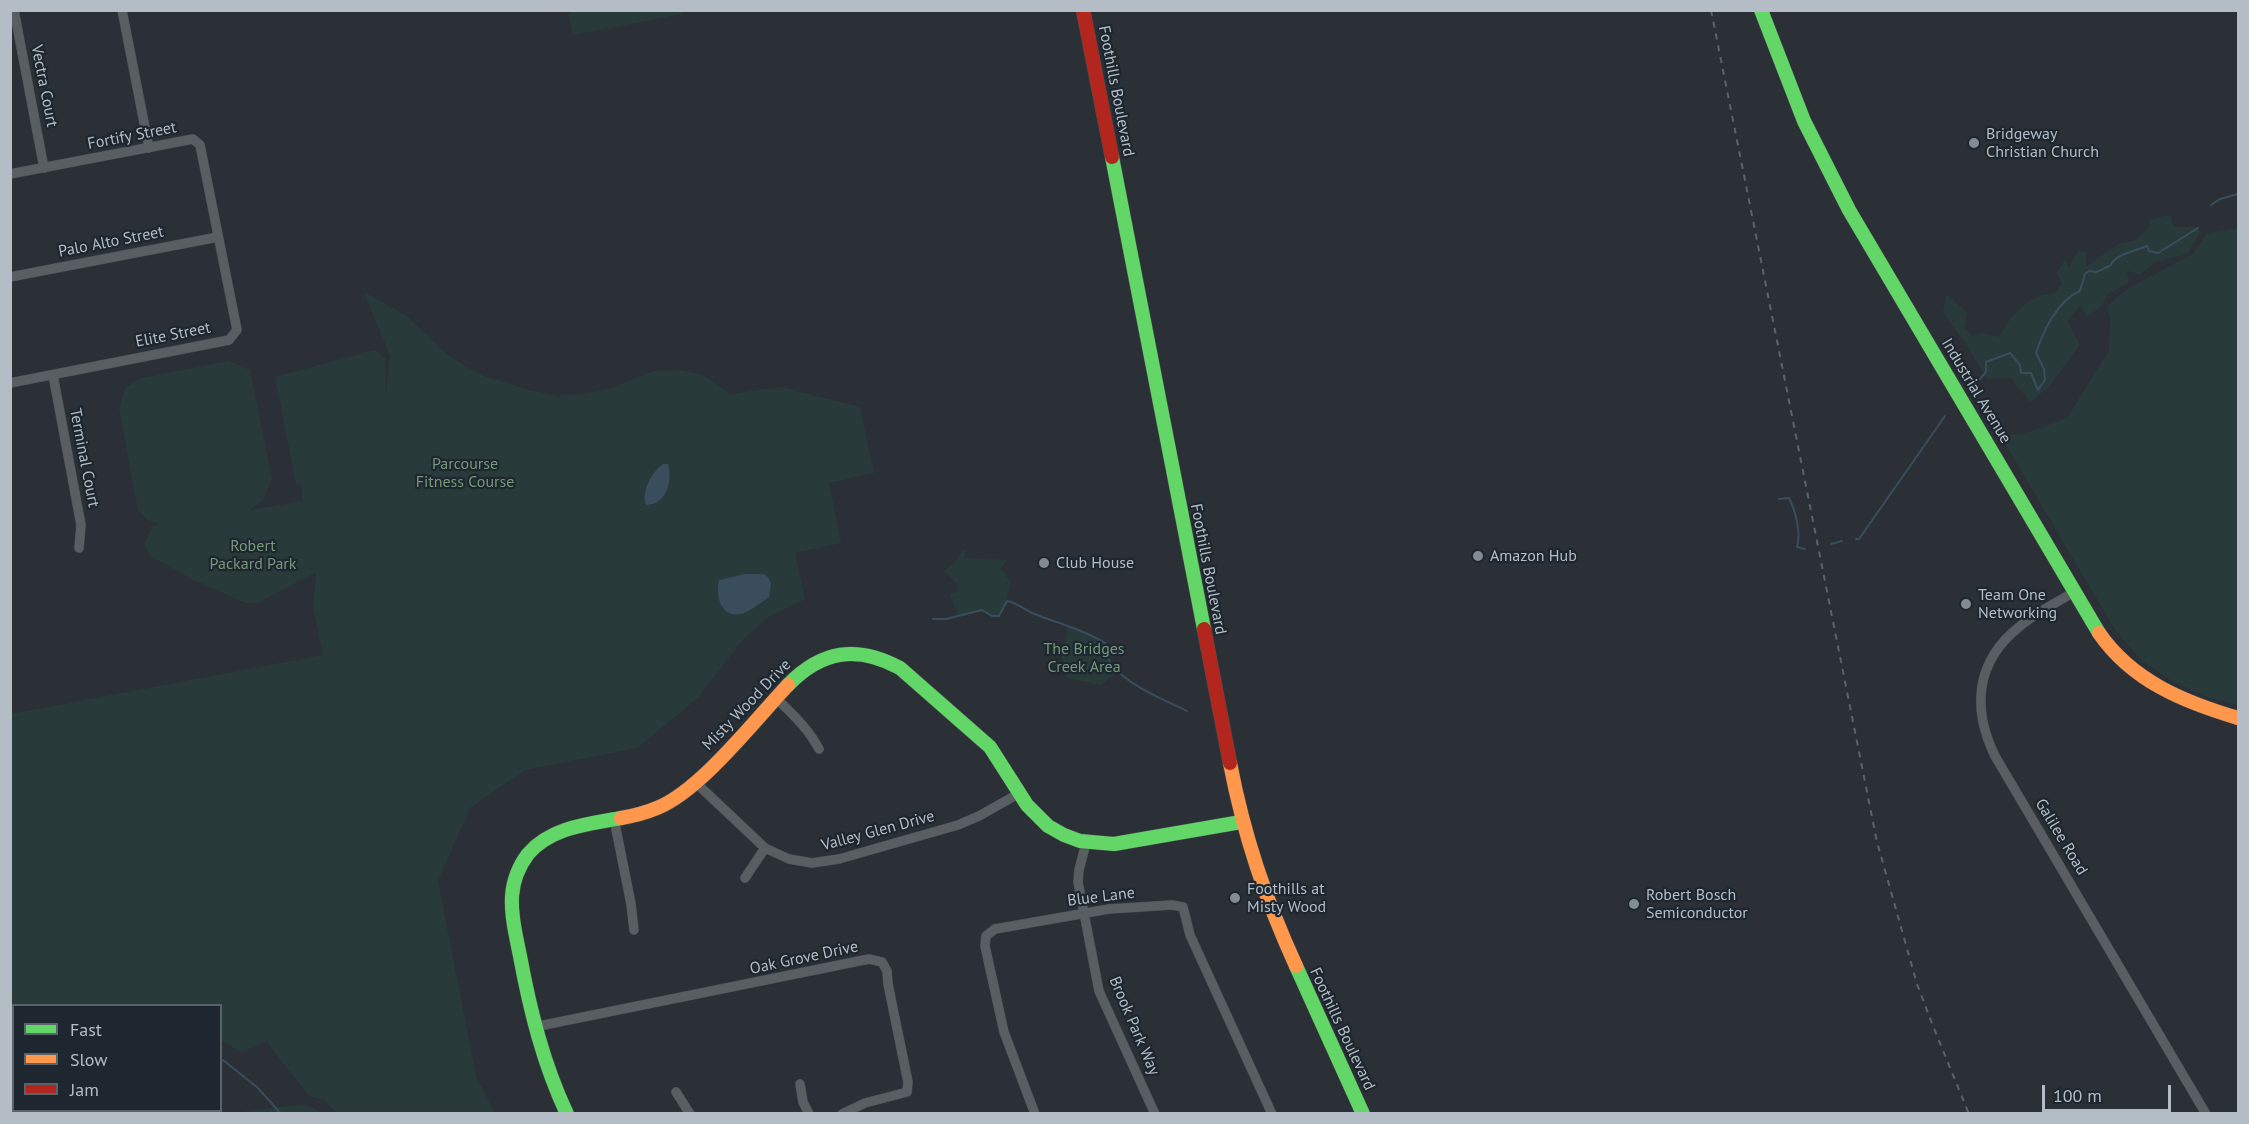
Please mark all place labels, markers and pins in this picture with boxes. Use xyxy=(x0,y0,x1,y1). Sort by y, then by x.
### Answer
place label: Bridgeway Christian Church xyxy=(1986,124,2099,162)
marker: Bridgeway Christian Church xyxy=(1967,136,1981,150)
place label: Amazon Hub xyxy=(1490,546,1577,566)
marker: Amazon Hub xyxy=(1471,549,1485,563)
place label: Club House xyxy=(1056,553,1134,573)
marker: Club House xyxy=(1037,556,1051,570)
place label: Team One Networking xyxy=(1978,585,2057,623)
marker: Team One Networking xyxy=(1959,597,1973,611)
place label: Foothills at Misty Wood xyxy=(1247,879,1326,917)
place label: Robert Bosch Semiconductor xyxy=(1646,885,1748,923)
marker: Foothills at Misty Wood xyxy=(1228,891,1242,905)
marker: Robert Bosch Semiconductor xyxy=(1627,897,1641,911)

